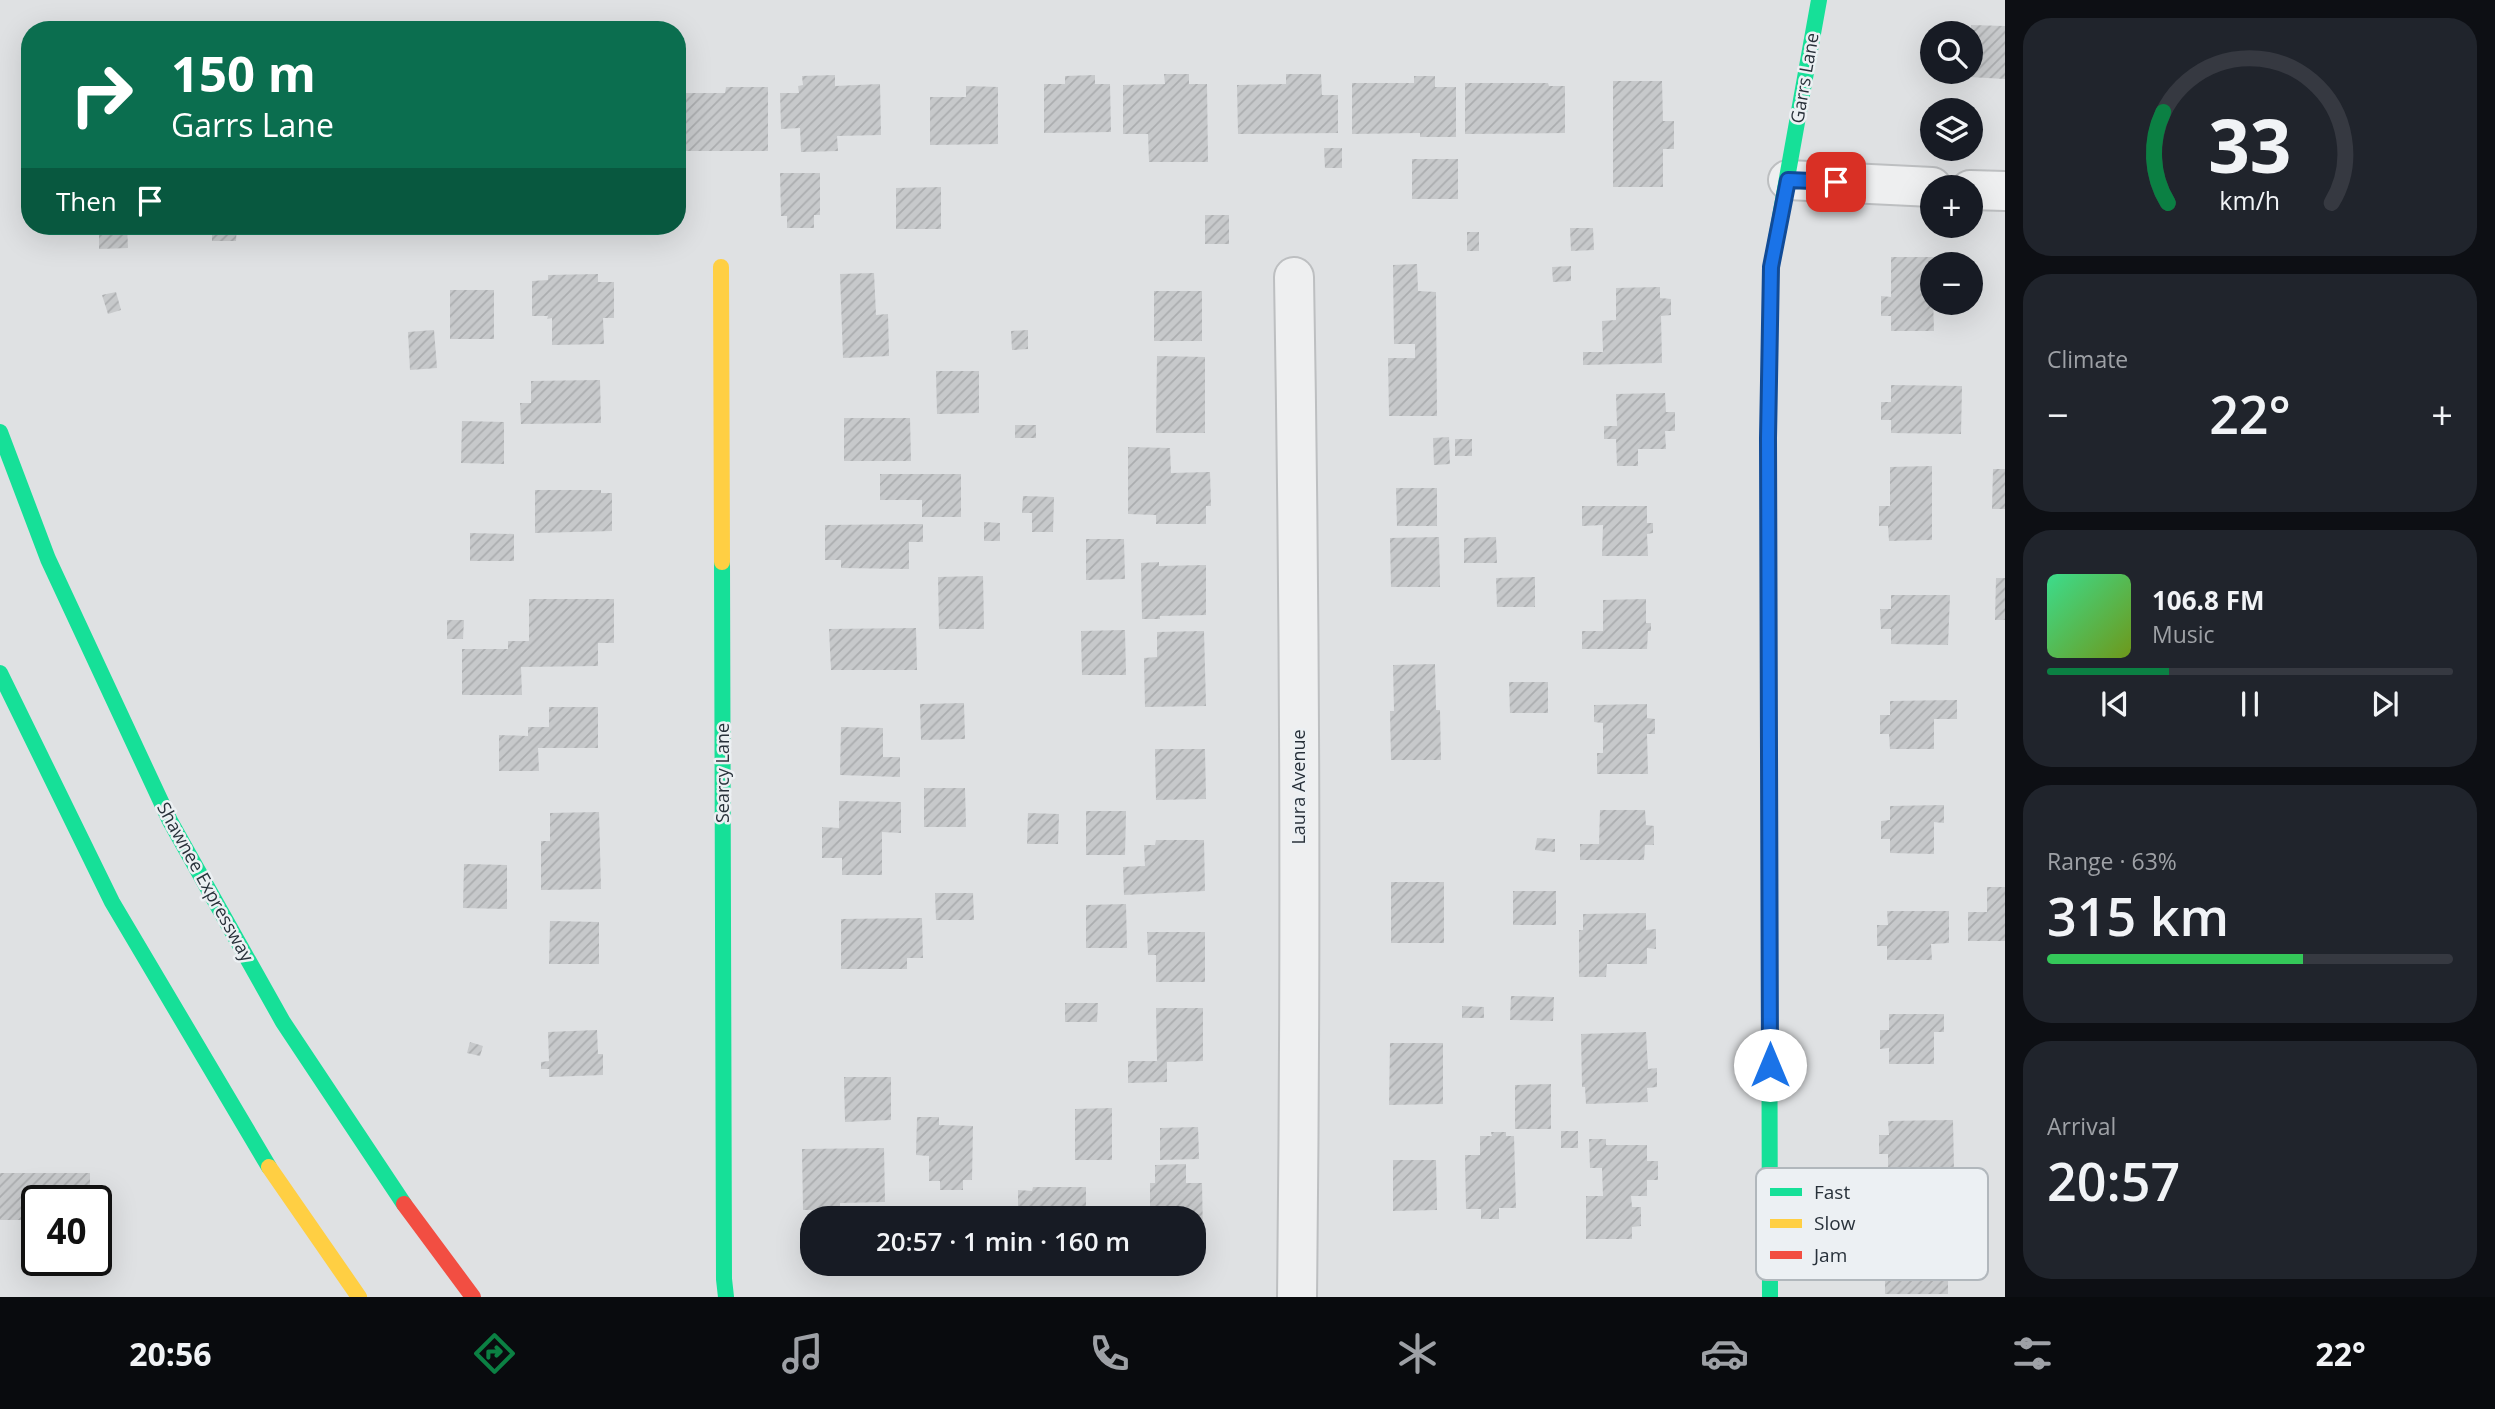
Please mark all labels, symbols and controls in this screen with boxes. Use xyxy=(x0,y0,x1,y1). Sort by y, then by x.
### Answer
map controls xyxy=(1920,21,1983,315)
button: search xyxy=(1920,21,1983,84)
street label: Garrs Lane xyxy=(1784,31,1824,125)
text: 150 m xyxy=(171,40,316,106)
icon: right xyxy=(56,49,147,140)
text: 33 xyxy=(2208,95,2292,194)
button: layers xyxy=(1920,98,1983,161)
text: Garrs Lane xyxy=(171,103,334,146)
pin xyxy=(1806,152,1866,212)
icon: arrive xyxy=(1817,163,1855,201)
button: + xyxy=(1920,175,1983,238)
icon: arrive xyxy=(131,182,169,220)
text: Then xyxy=(56,183,117,219)
text: km/h xyxy=(2220,183,2280,217)
button: − xyxy=(1920,252,1983,315)
text: Climate xyxy=(2047,343,2128,375)
text: 22° xyxy=(2209,378,2291,449)
text: − xyxy=(2047,388,2069,440)
text: + xyxy=(2431,388,2453,440)
text: 106.8 FM xyxy=(2152,582,2264,618)
text: Music xyxy=(2152,618,2215,650)
icon: previous xyxy=(2096,685,2134,723)
icon: pause xyxy=(2231,685,2269,723)
icon: next xyxy=(2366,685,2404,723)
street label: Searcy Lane xyxy=(710,723,734,823)
street label: Laura Avenue xyxy=(1286,729,1310,845)
street label: Shawnee Expressway xyxy=(152,797,260,966)
text: Range · 63% xyxy=(2047,845,2177,877)
text: 315 km xyxy=(2047,880,2229,951)
position arrow xyxy=(1733,1028,1807,1102)
text: Arrival xyxy=(2047,1110,2116,1142)
text: 20:57 xyxy=(2047,1145,2180,1216)
legend xyxy=(1756,1168,1988,1280)
text: Fast xyxy=(1814,1179,1850,1205)
speed limit sign: 40 xyxy=(21,1185,112,1276)
text: Slow xyxy=(1814,1210,1856,1236)
text: 20:57 · 1 min · 160 m xyxy=(876,1223,1130,1259)
text: Jam xyxy=(1812,1242,1847,1268)
icon: directions xyxy=(470,1329,519,1378)
icon: music xyxy=(778,1329,827,1378)
icon: phone xyxy=(1085,1329,1134,1378)
icon: climate xyxy=(1393,1329,1442,1378)
icon: car xyxy=(1700,1329,1749,1378)
icon: filters xyxy=(2008,1329,2057,1378)
text: 20:56 xyxy=(129,1332,212,1375)
text: 22° xyxy=(2315,1332,2366,1375)

